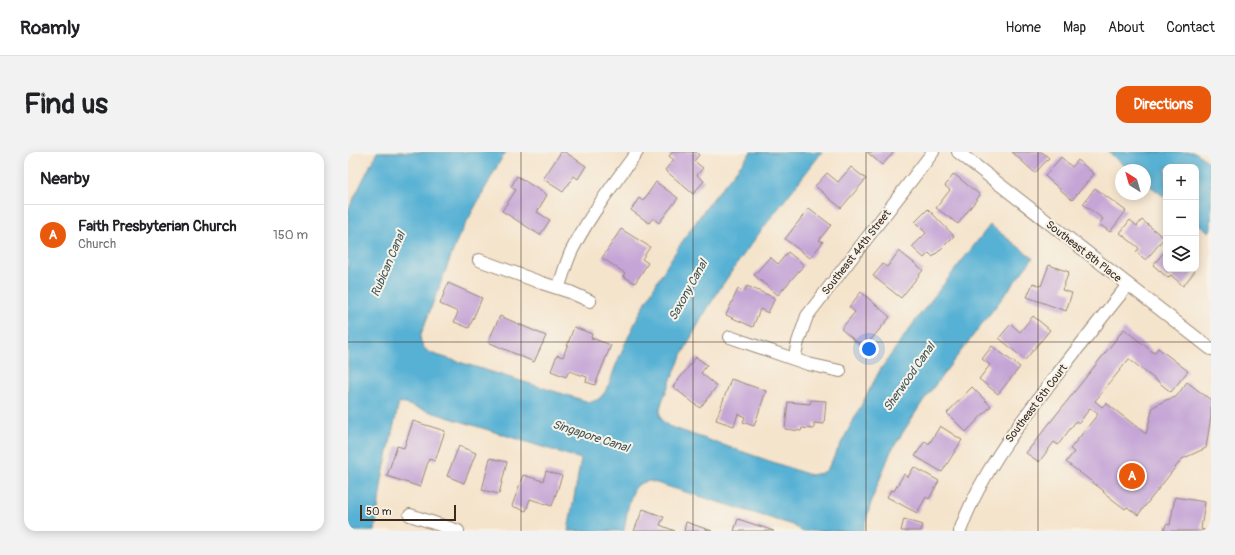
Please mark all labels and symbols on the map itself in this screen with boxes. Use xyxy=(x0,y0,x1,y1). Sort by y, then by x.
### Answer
north arrow xyxy=(1115,164,1151,200)
street label: Southeast 44th Street xyxy=(819,207,894,297)
street label: Southeast 8th Place xyxy=(1043,218,1124,285)
water label: Rubican Canal xyxy=(368,228,409,299)
water label: Saxony Canal xyxy=(666,256,712,323)
your location xyxy=(859,339,879,359)
water label: Sherwood Canal xyxy=(880,339,939,414)
street label: Southeast 6th Court xyxy=(1003,361,1070,445)
water label: Singapore Canal xyxy=(551,417,632,456)
pin: A xyxy=(1119,461,1145,491)
scale bar xyxy=(360,503,456,522)

